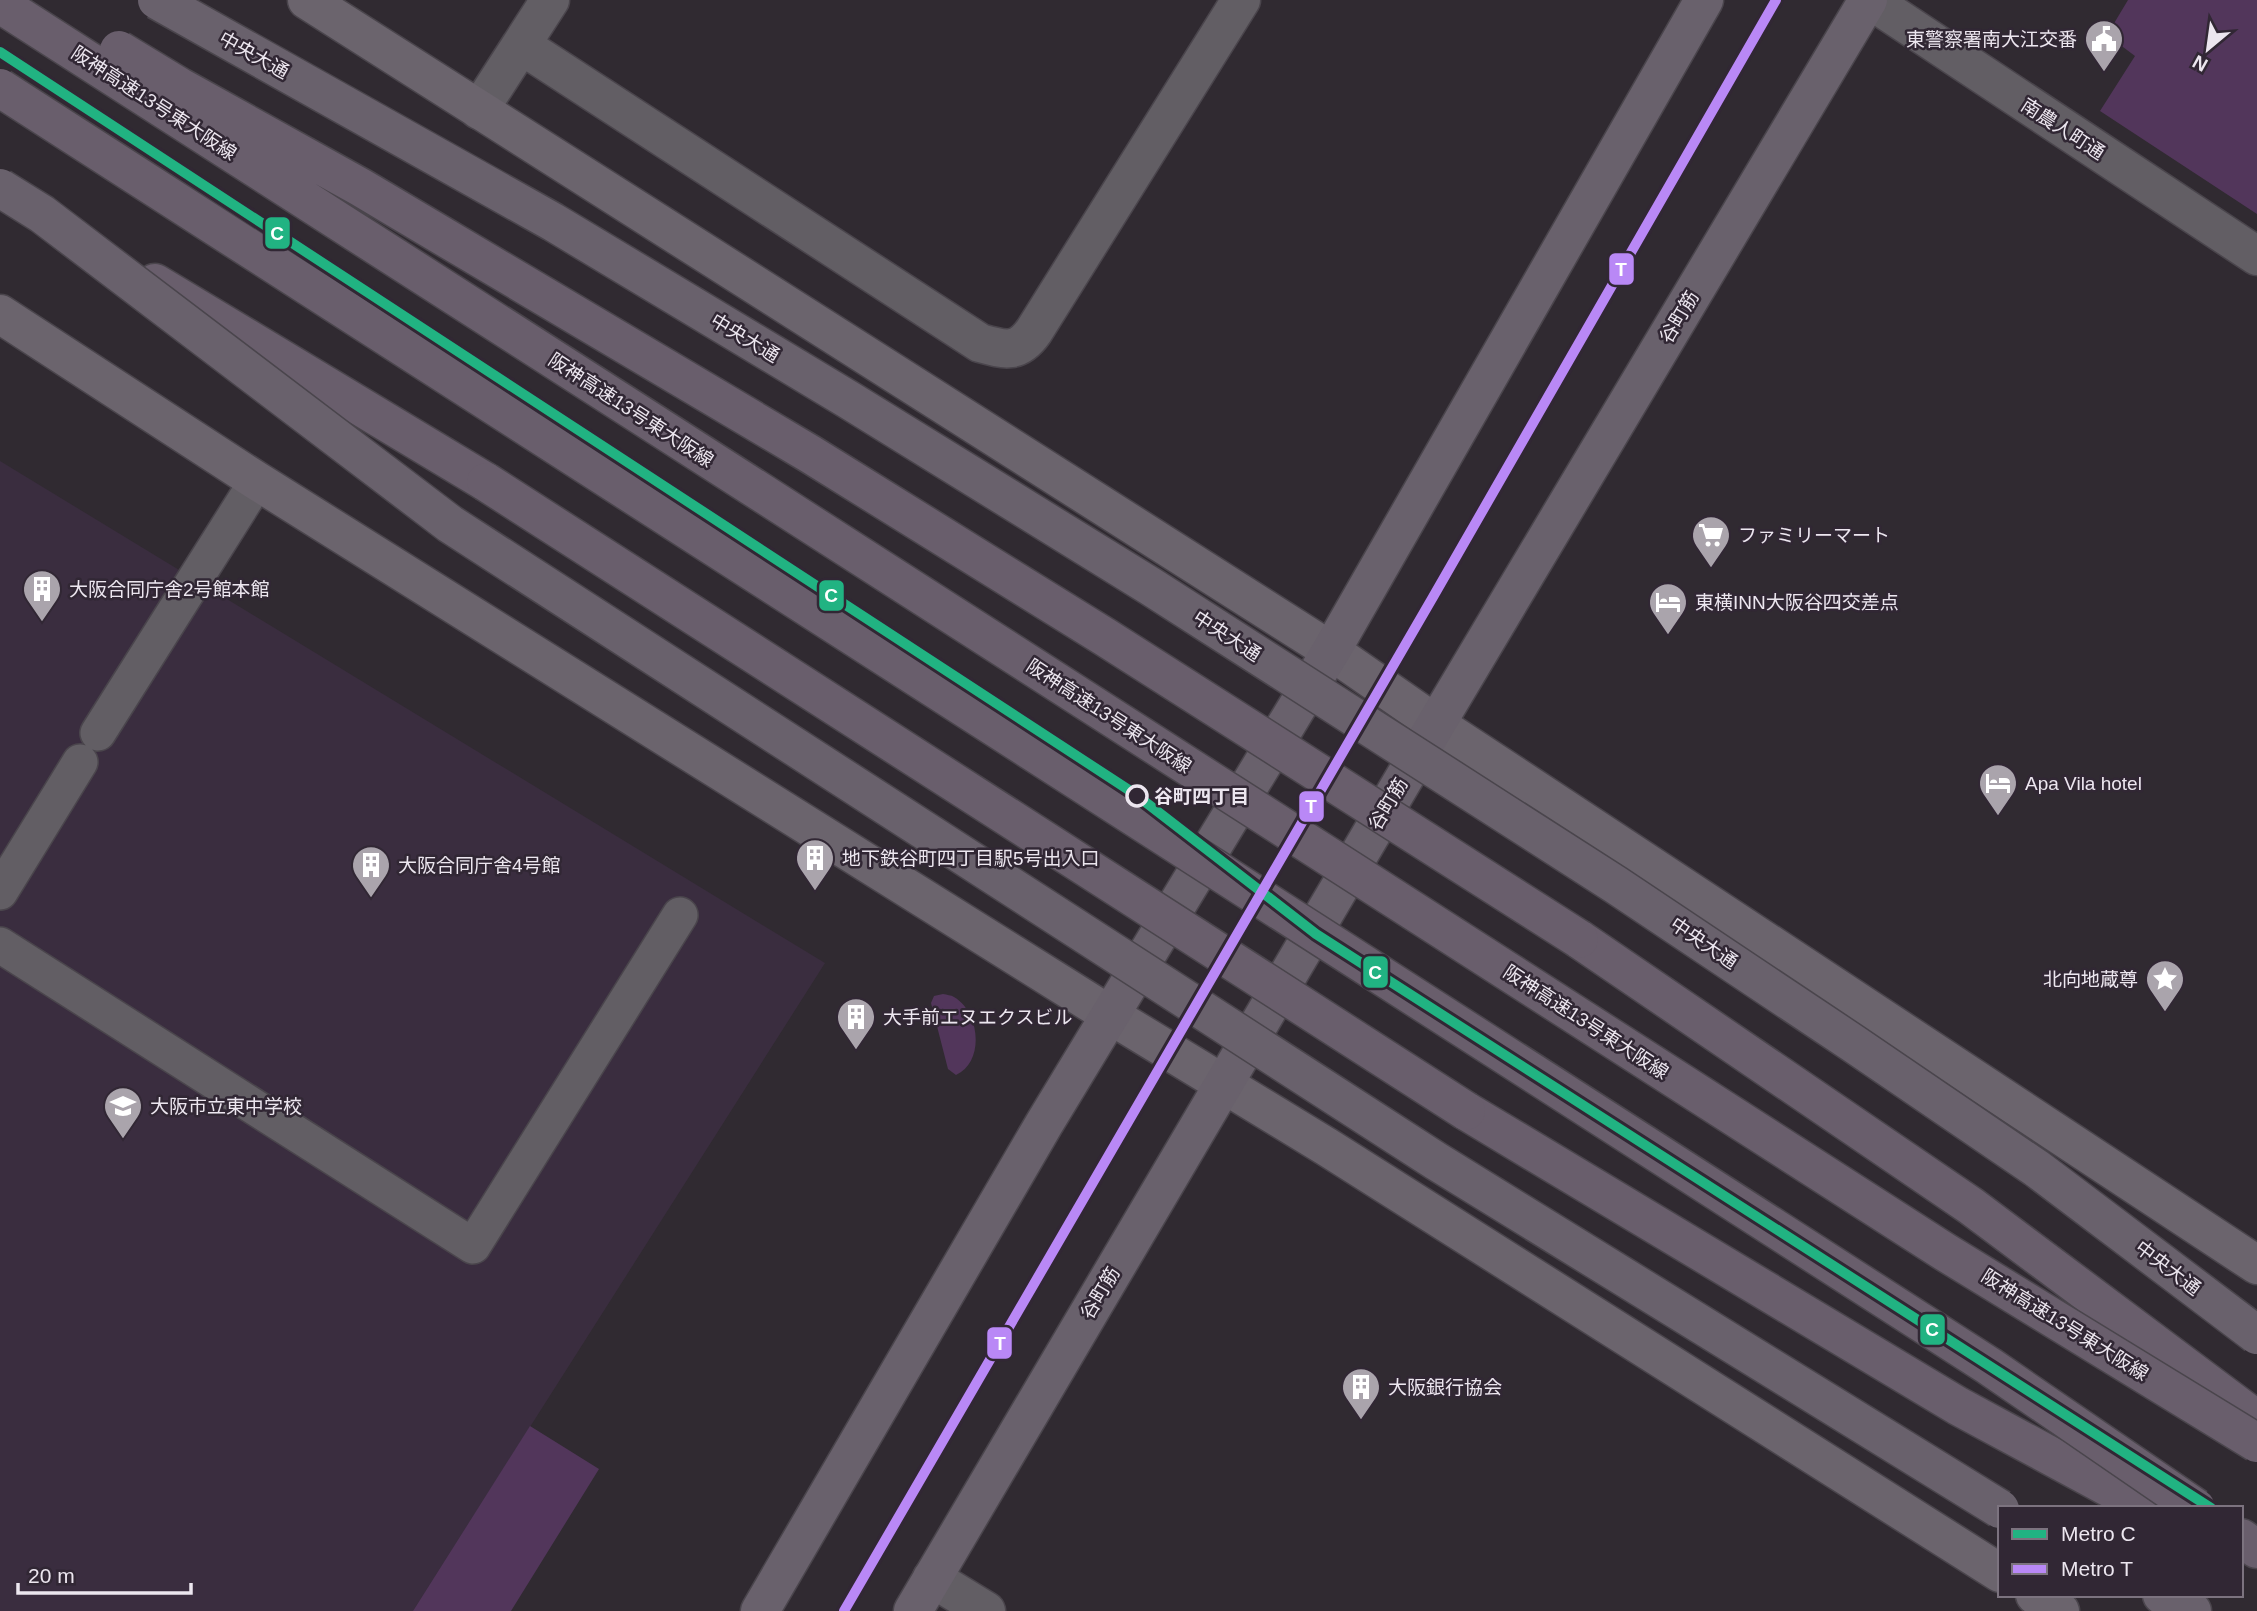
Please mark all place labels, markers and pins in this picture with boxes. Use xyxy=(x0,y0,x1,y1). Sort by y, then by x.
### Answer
public building icon: 東警察署南大江交番 xyxy=(2083,18,2125,73)
place label: 東警察署南大江交番 xyxy=(1906,29,2077,50)
supermarket icon: ファミリーマート xyxy=(1690,514,1732,569)
place label: ファミリーマート xyxy=(1738,525,1890,546)
building icon: 大阪合同庁舎2号館本館 xyxy=(21,568,63,623)
place label: 大阪合同庁舎2号館本館 xyxy=(69,579,270,600)
hotel icon: 東横INN大阪谷四交差点 xyxy=(1647,581,1689,636)
place label: 東横INN大阪谷四交差点 xyxy=(1695,592,1899,613)
hotel icon: Apa Vila hotel xyxy=(1977,762,2019,817)
place label: Apa Vila hotel xyxy=(2025,773,2142,794)
marker: 谷町四丁目 xyxy=(1126,785,1148,807)
place label: 谷町四丁目 xyxy=(1154,786,1249,807)
building icon: 地下鉄谷町四丁目駅5号出入口 xyxy=(794,837,836,892)
building icon: 大阪合同庁舎4号館 xyxy=(350,844,392,899)
place label: 地下鉄谷町四丁目駅5号出入口 xyxy=(842,848,1100,869)
place label: 大阪合同庁舎4号館 xyxy=(398,855,561,876)
place icon: 北向地蔵尊 xyxy=(2144,958,2186,1013)
place label: 北向地蔵尊 xyxy=(2043,969,2138,990)
building icon: 大手前エヌエクスビル xyxy=(835,996,877,1051)
place label: 大手前エヌエクスビル xyxy=(883,1007,1072,1028)
school or university icon: 大阪市立東中学校 xyxy=(102,1085,144,1140)
place label: 大阪市立東中学校 xyxy=(150,1096,302,1117)
building icon: 大阪銀行協会 xyxy=(1340,1366,1382,1421)
place label: 大阪銀行協会 xyxy=(1388,1377,1502,1398)

